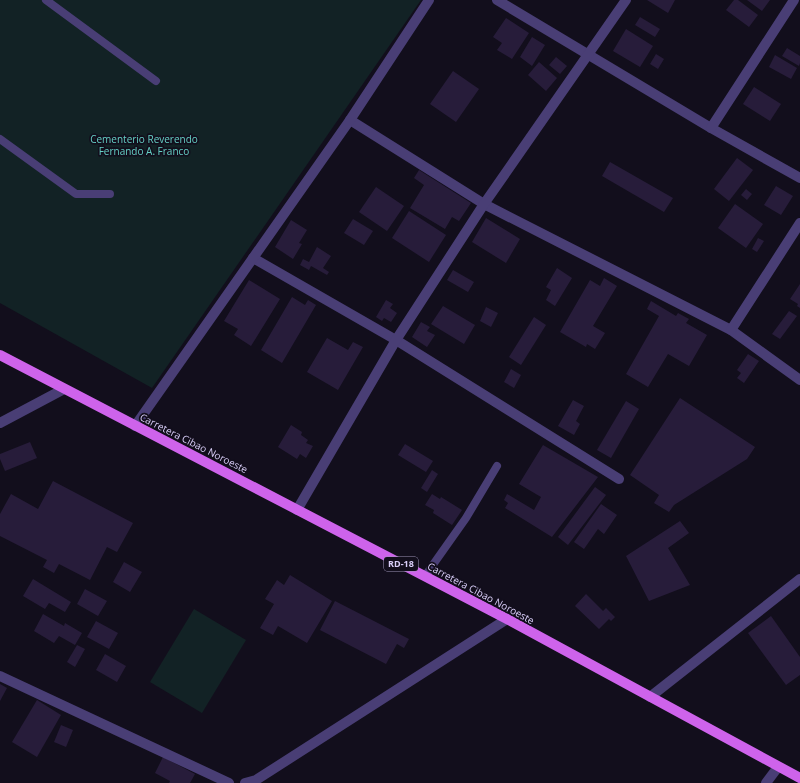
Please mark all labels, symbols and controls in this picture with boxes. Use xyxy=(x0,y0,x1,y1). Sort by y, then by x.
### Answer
park label: Cementerio Reverendo Fernando A. Franco xyxy=(90,132,198,158)
street label: Carretera Cibao Noroeste xyxy=(138,410,251,477)
road number: RD-18 xyxy=(384,557,418,571)
street label: Carretera Cibao Noroeste xyxy=(425,559,537,627)

